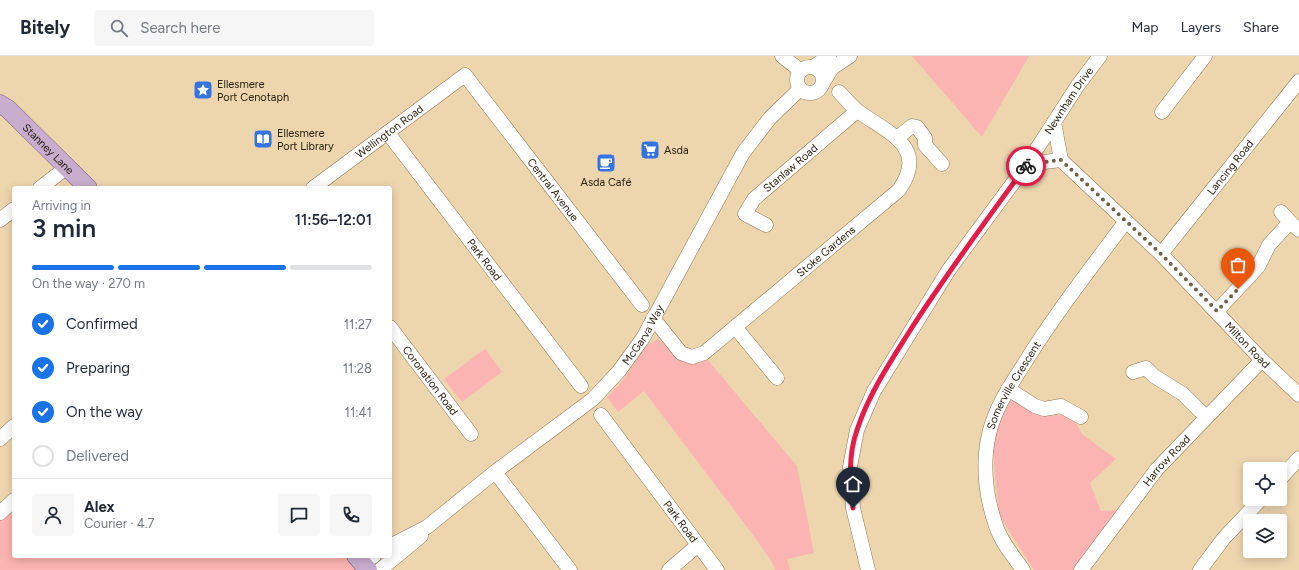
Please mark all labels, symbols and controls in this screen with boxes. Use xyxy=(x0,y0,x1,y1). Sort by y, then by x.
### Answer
search box xyxy=(94,10,374,46)
text: Bitely xyxy=(20,16,70,39)
icon: search xyxy=(108,17,130,39)
text: Search here xyxy=(140,19,220,37)
text: Map xyxy=(1131,19,1159,36)
text: Layers xyxy=(1181,19,1221,36)
text: Share xyxy=(1243,19,1279,36)
street label: Newnham Drive xyxy=(1041,64,1096,137)
place label: Ellesmere Port Cenotaph xyxy=(217,78,289,104)
place icon: Ellesmere Port Cenotaph xyxy=(192,79,214,101)
street label: Wellington Road xyxy=(353,102,426,161)
street label: Stanney Lane xyxy=(20,121,77,177)
place label: Ellesmere Port Library xyxy=(277,127,334,153)
library icon: Ellesmere Port Library xyxy=(252,128,274,150)
street label: Lancing Road xyxy=(1204,137,1256,197)
supermarket icon: Asda xyxy=(639,139,661,161)
street label: Stanlaw Road xyxy=(761,141,820,195)
place label: Asda xyxy=(664,144,689,157)
courier xyxy=(1006,146,1046,186)
cafe icon: Asda Café xyxy=(595,152,617,174)
icon: bike xyxy=(1015,155,1037,177)
street label: Central Avenue xyxy=(525,156,582,224)
place label: Asda Café xyxy=(581,176,631,189)
text: Arriving in xyxy=(32,198,91,213)
text: 11:56–12:01 xyxy=(295,211,372,229)
text: 3 min xyxy=(32,212,96,244)
street label: Stoke Gardens xyxy=(794,223,858,279)
street label: Park Road xyxy=(464,236,504,283)
pin xyxy=(1221,248,1255,289)
icon: bag xyxy=(1227,254,1249,276)
text: On the way · 270 m xyxy=(32,276,145,291)
street label: McGarva Way xyxy=(619,302,666,367)
icon: check xyxy=(32,313,54,335)
text: Confirmed xyxy=(66,315,138,333)
text: 11:27 xyxy=(344,317,372,332)
street label: Milton Road xyxy=(1223,319,1273,371)
street label: Somerville Crescent xyxy=(984,339,1043,431)
street label: Coronation Road xyxy=(400,343,461,418)
icon: check xyxy=(32,357,54,379)
text: Preparing xyxy=(66,359,130,377)
text: 11:28 xyxy=(343,361,372,376)
icon: check xyxy=(32,401,54,423)
text: On the way xyxy=(66,403,143,421)
text: 11:41 xyxy=(345,405,372,420)
street label: Harrow Road xyxy=(1140,432,1193,489)
text: Delivered xyxy=(66,447,129,465)
map controls xyxy=(1243,462,1287,558)
button: locate xyxy=(1243,462,1287,506)
pin xyxy=(836,467,870,508)
icon: home xyxy=(842,473,864,495)
button: person xyxy=(32,494,74,536)
button: chat xyxy=(278,494,320,536)
button: phone xyxy=(330,494,372,536)
text: Alex xyxy=(84,498,114,516)
street label: Park Road xyxy=(661,498,701,545)
button: layers xyxy=(1243,514,1287,558)
text: Courier · 4.7 xyxy=(84,516,155,531)

